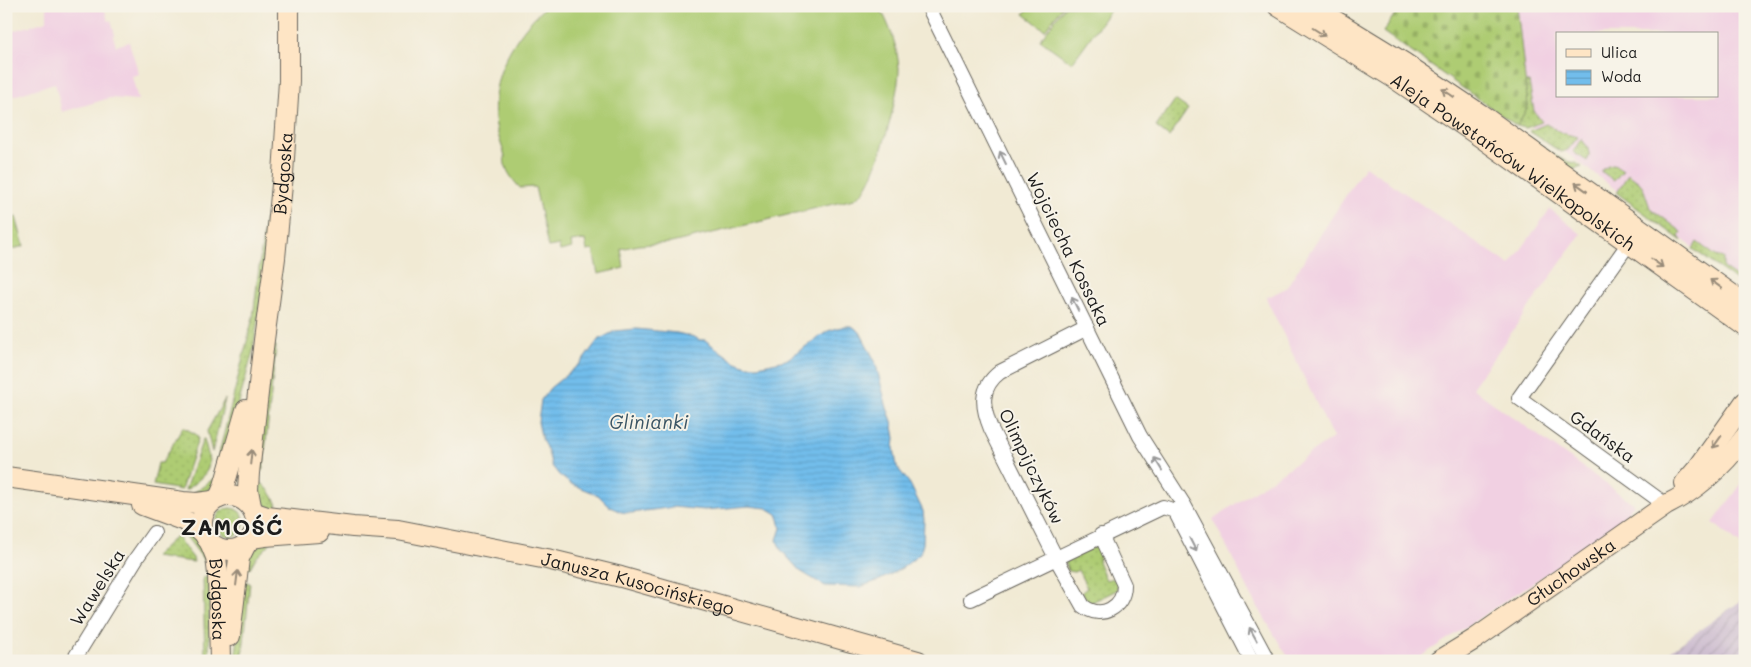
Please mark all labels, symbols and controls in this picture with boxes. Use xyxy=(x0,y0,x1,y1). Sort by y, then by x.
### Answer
one-way arrow xyxy=(1312,27,1326,37)
legend xyxy=(1556,32,1718,98)
text: Ulica xyxy=(1601,42,1638,62)
text: Woda xyxy=(1601,66,1642,86)
street label: Aleja Powstańców Wielkopolskich xyxy=(1386,67,1640,256)
one-way arrow xyxy=(1441,88,1455,98)
street label: Bydgoska xyxy=(267,131,298,216)
one-way arrow xyxy=(998,151,1008,166)
street label: Wojciecha Kossaka xyxy=(1021,168,1117,330)
one-way arrow xyxy=(1575,181,1588,192)
one-way arrow xyxy=(1650,258,1664,268)
one-way arrow xyxy=(1709,279,1723,289)
one-way arrow xyxy=(1070,297,1080,312)
street label: Olimpijczyków xyxy=(994,404,1070,528)
street label: Gdańska xyxy=(1565,404,1641,468)
water label: Glinianki xyxy=(609,409,689,434)
one-way arrow xyxy=(1712,435,1722,449)
one-way arrow xyxy=(246,450,256,466)
one-way arrow xyxy=(1152,457,1163,471)
district label: ZAMOŚĆ xyxy=(181,512,283,541)
street label: Głuchowska xyxy=(1521,532,1620,612)
one-way arrow xyxy=(1188,538,1198,553)
street label: Wawelska xyxy=(64,544,130,630)
street label: Janusza Kusocińskiego xyxy=(539,546,737,621)
street label: Bydgoska xyxy=(204,557,232,641)
one-way arrow xyxy=(232,570,242,586)
one-way arrow xyxy=(1248,626,1258,641)

